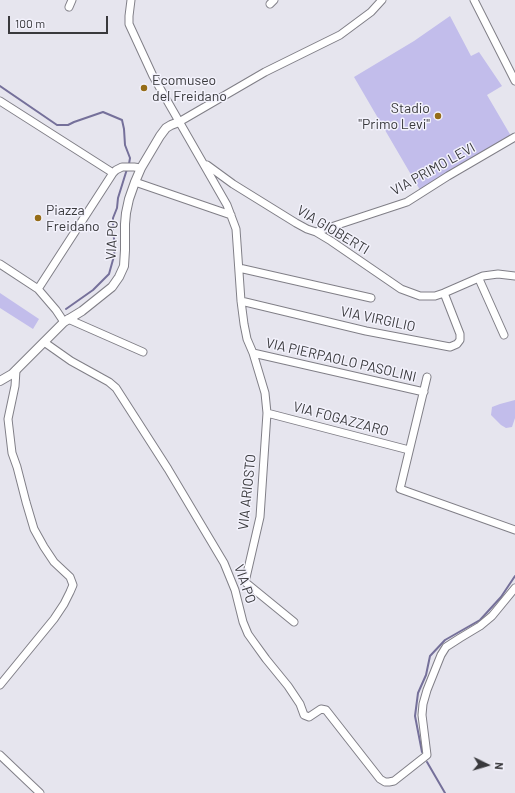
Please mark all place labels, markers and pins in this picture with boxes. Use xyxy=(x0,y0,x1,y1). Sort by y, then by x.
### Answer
place label: Ecomuseo del Freidano xyxy=(152,72,227,104)
marker: Ecomuseo del Freidano xyxy=(139,83,149,93)
place label: Stadio "Primo Levi" xyxy=(358,100,430,132)
marker: Stadio "Primo Levi" xyxy=(433,111,443,121)
place label: Piazza Freidano xyxy=(46,202,100,234)
marker: Piazza Freidano xyxy=(33,213,43,223)

